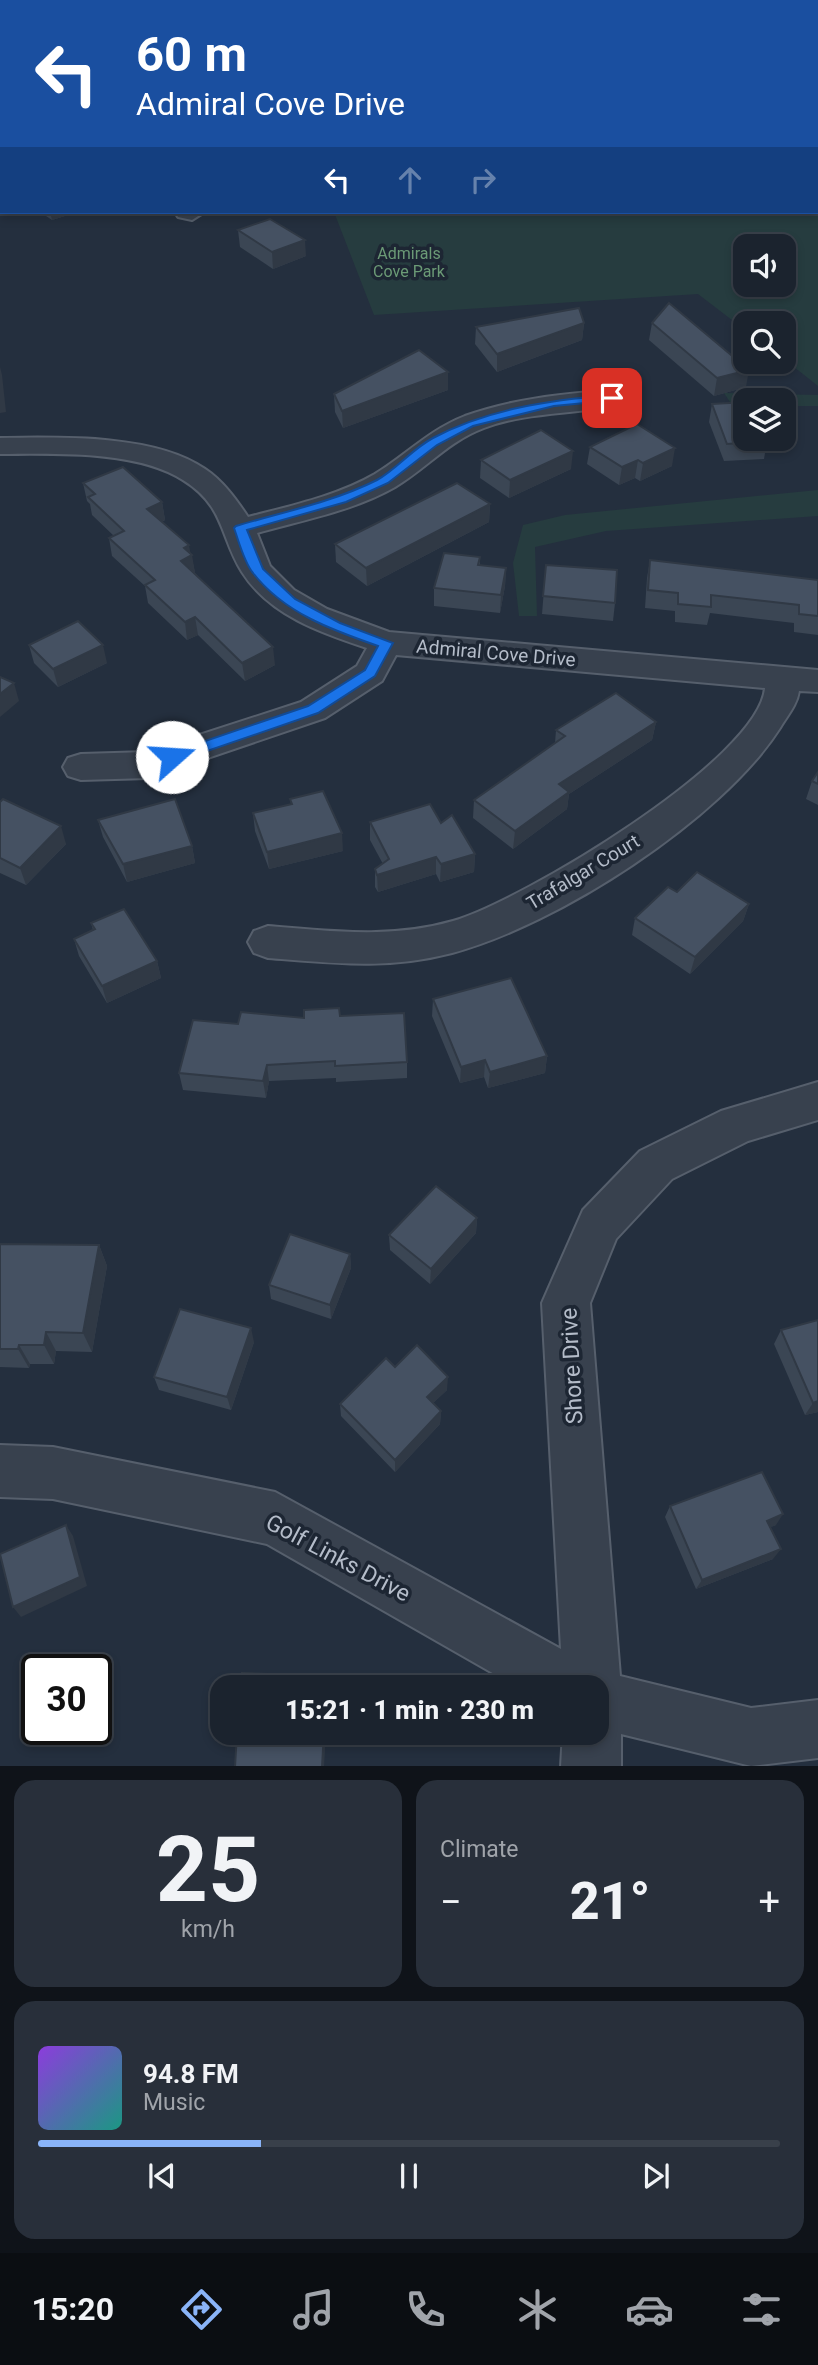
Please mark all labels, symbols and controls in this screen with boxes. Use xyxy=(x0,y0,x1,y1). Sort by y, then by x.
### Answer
text: 60 m xyxy=(136,26,247,83)
icon: left xyxy=(21,28,112,119)
text: Admiral Cove Drive xyxy=(136,85,405,123)
icon: left xyxy=(318,161,356,199)
icon: ahead xyxy=(391,161,429,199)
icon: right xyxy=(464,161,502,199)
map controls xyxy=(733,234,796,451)
button: sound xyxy=(733,234,796,297)
park label: Admirals Cove Park xyxy=(373,244,446,281)
button: search xyxy=(733,311,796,374)
pin xyxy=(582,368,642,428)
icon: arrive xyxy=(593,379,631,417)
button: layers xyxy=(733,388,796,451)
street label: Admiral Cove Drive xyxy=(415,635,577,671)
position arrow xyxy=(135,720,209,794)
street label: Trafalgar Court xyxy=(522,829,644,915)
street label: Shore Drive xyxy=(555,1307,589,1425)
street label: Golf Links Drive xyxy=(261,1509,415,1607)
speed limit sign: 30 xyxy=(21,1654,112,1745)
text: 15:21 · 1 min · 230 m xyxy=(285,1695,534,1725)
text: 25 xyxy=(156,1817,260,1923)
text: Climate xyxy=(440,1836,519,1863)
text: 21° xyxy=(570,1871,650,1932)
text: − xyxy=(440,1880,462,1924)
text: + xyxy=(758,1880,780,1924)
text: km/h xyxy=(181,1916,235,1943)
text: 94.8 FM xyxy=(143,2059,239,2089)
text: Music xyxy=(143,2089,205,2116)
icon: previous xyxy=(143,2157,181,2195)
icon: pause xyxy=(390,2157,428,2195)
icon: next xyxy=(637,2157,675,2195)
icon: directions xyxy=(177,2285,226,2334)
icon: music xyxy=(289,2285,338,2334)
icon: phone xyxy=(401,2285,450,2334)
icon: climate xyxy=(513,2285,562,2334)
icon: car xyxy=(625,2285,674,2334)
icon: filters xyxy=(737,2285,786,2334)
text: 15:20 xyxy=(32,2290,114,2328)

